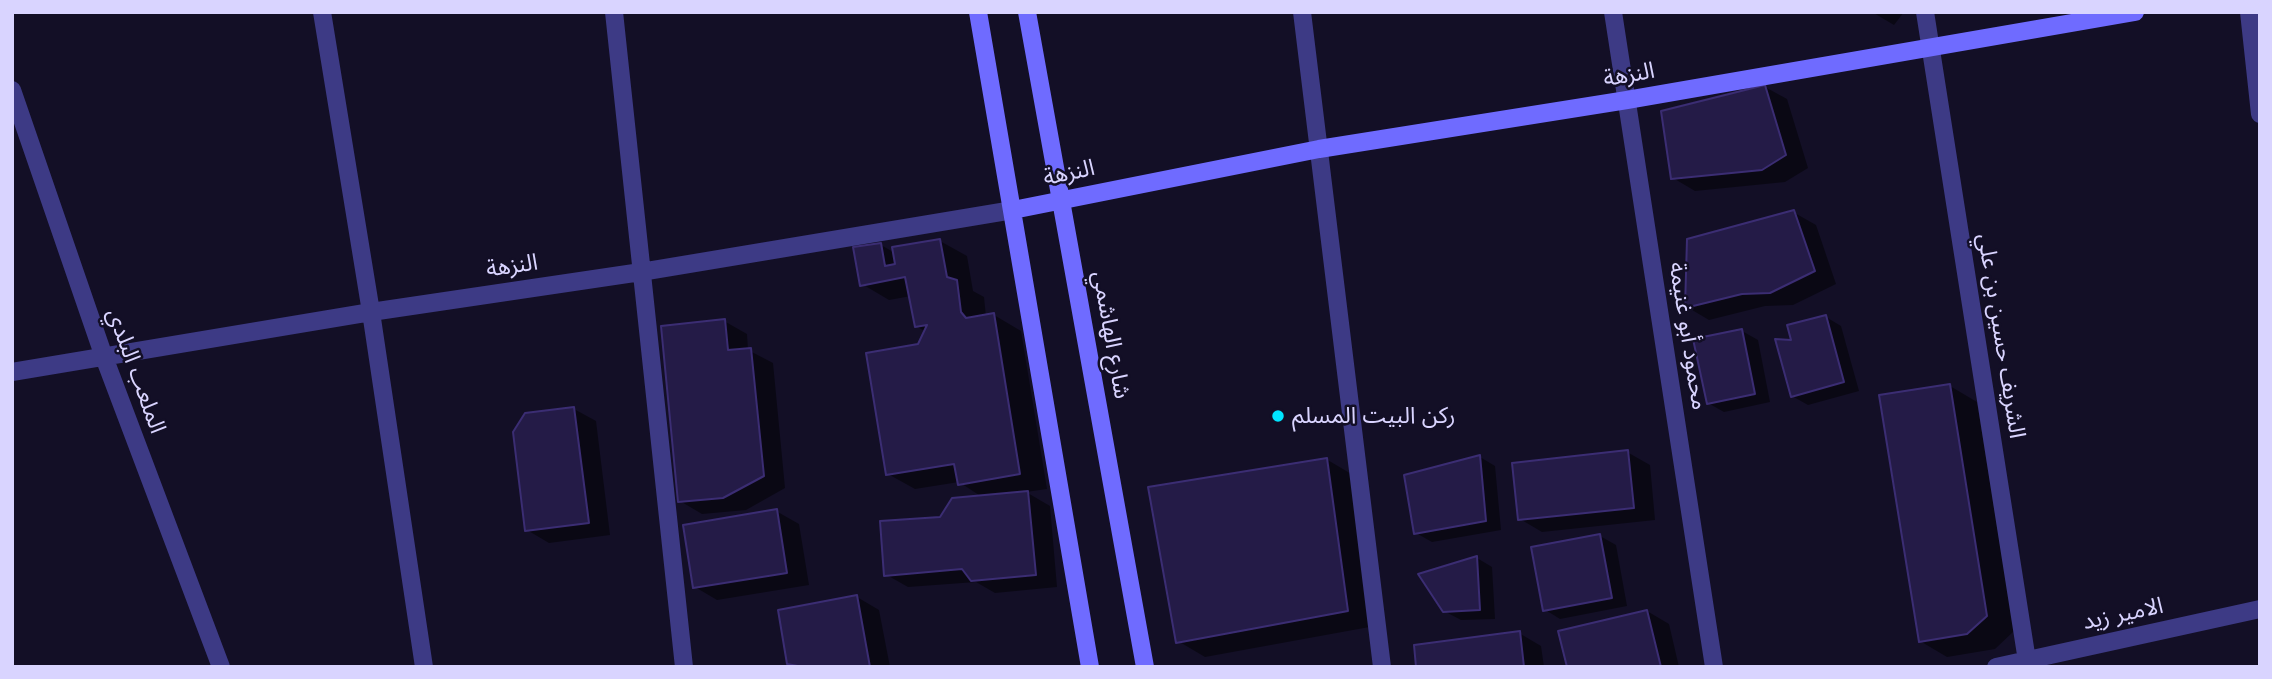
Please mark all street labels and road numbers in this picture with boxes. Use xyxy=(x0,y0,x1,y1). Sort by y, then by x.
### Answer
street label: النزهة xyxy=(1601,57,1657,93)
street label: النزهة xyxy=(1041,154,1097,192)
street label: الشريف حسين بن علي xyxy=(1971,232,2031,440)
street label: النزهة xyxy=(484,249,540,283)
street label: محمود أبو غنيمة xyxy=(1663,260,1713,412)
street label: شارع الهاشمي xyxy=(1086,269,1136,401)
street label: الملعب البلدي xyxy=(101,305,171,437)
street label: الامير زيد xyxy=(2080,592,2166,636)

